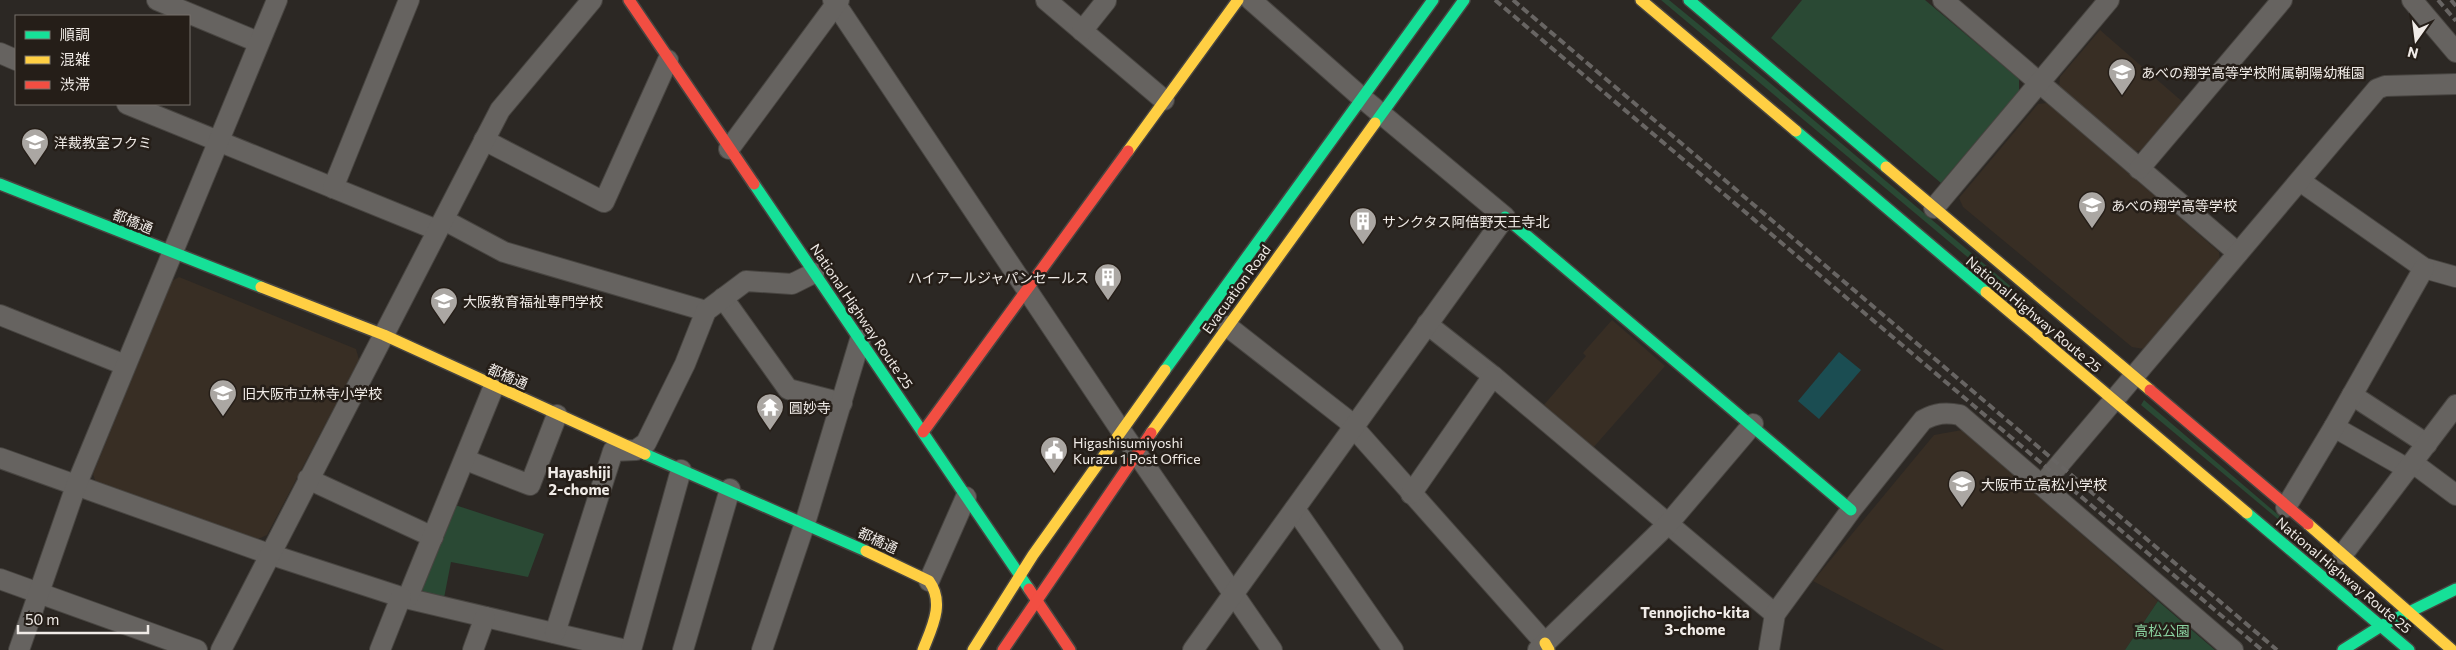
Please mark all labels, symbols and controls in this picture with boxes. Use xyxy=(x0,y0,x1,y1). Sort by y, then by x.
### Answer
legend xyxy=(15,15,190,105)
north arrow xyxy=(2391,15,2441,65)
text: 順調 xyxy=(60,25,90,43)
text: N xyxy=(2406,44,2420,63)
text: 混雑 xyxy=(60,50,90,68)
school or university icon: あべの翔学高等学校附属朝陽幼稚園 xyxy=(2107,57,2137,96)
place label: あべの翔学高等学校附属朝陽幼稚園 xyxy=(2141,64,2365,81)
text: 渋滞 xyxy=(60,75,90,93)
school or university icon: 洋裁教室フクミ xyxy=(20,127,50,166)
place label: 洋裁教室フクミ xyxy=(54,134,152,151)
school or university icon: あべの翔学高等学校 xyxy=(2077,190,2107,229)
place label: あべの翔学高等学校 xyxy=(2111,197,2237,214)
street label: 都橋通 xyxy=(110,205,156,237)
building icon: サンクタス阿倍野天王寺北 xyxy=(1348,206,1378,245)
place label: サンクタス阿倍野天王寺北 xyxy=(1382,213,1549,230)
street label: National Highway Route 25 xyxy=(807,240,917,392)
street label: Evacuation Road xyxy=(1198,241,1274,337)
street label: National Highway Route 25 xyxy=(1963,252,2105,376)
building icon: ハイアールジャパンセールス xyxy=(1093,262,1123,301)
place label: ハイアールジャパンセールス xyxy=(908,269,1089,286)
school or university icon: 大阪教育福祉専門学校 xyxy=(429,286,459,325)
place label: 大阪教育福祉専門学校 xyxy=(463,293,603,310)
street label: 都橋通 xyxy=(485,360,531,392)
school or university icon: 旧大阪市立林寺小学校 xyxy=(208,378,238,417)
place label: 旧大阪市立林寺小学校 xyxy=(242,385,382,402)
temple icon: 圓妙寺 xyxy=(755,392,785,431)
place label: 圓妙寺 xyxy=(789,399,831,416)
place label: Higashisumiyoshi Kurazu 1 Post Office xyxy=(1073,434,1201,467)
public building icon: Higashisumiyoshi Kurazu 1 Post Office xyxy=(1039,435,1069,474)
district label: Hayashiji 2-chome xyxy=(547,463,611,498)
school or university icon: 大阪市立高松小学校 xyxy=(1947,469,1977,508)
place label: 大阪市立高松小学校 xyxy=(1981,476,2107,493)
street label: National Highway Route 25 xyxy=(2273,513,2415,637)
street label: 都橋通 xyxy=(855,523,901,557)
scale bar xyxy=(18,602,148,634)
district label: Tennojicho-kita 3-chome xyxy=(1640,603,1750,638)
text: 50 m xyxy=(25,610,59,628)
park label: 高松公園 xyxy=(2134,622,2190,639)

